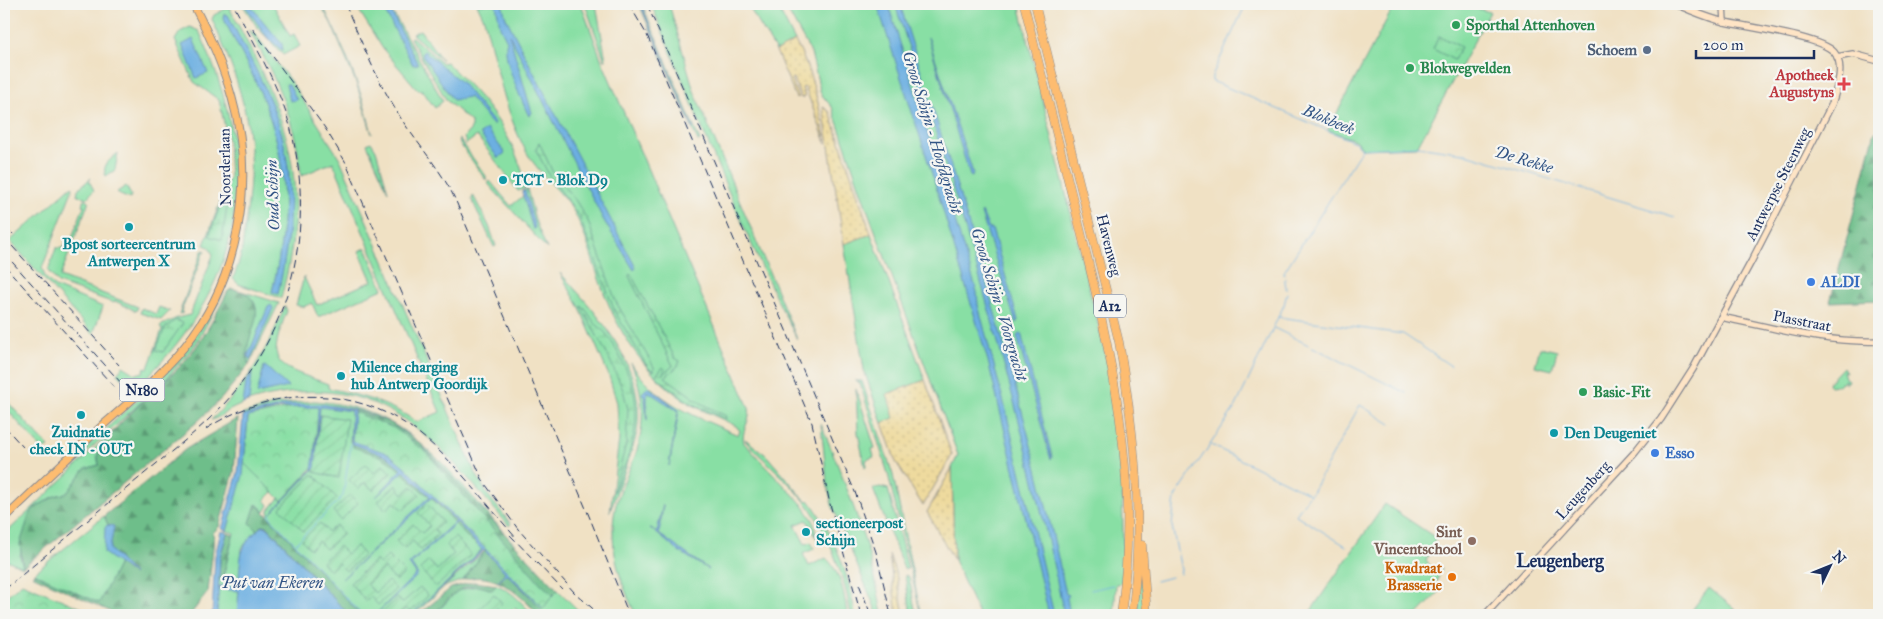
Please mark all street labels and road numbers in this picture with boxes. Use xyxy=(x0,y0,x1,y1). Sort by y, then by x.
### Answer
street label: Antwerpse Steenweg xyxy=(1741,123,1815,245)
street label: Noorderlaan xyxy=(215,128,235,206)
street label: Havenweg xyxy=(1093,212,1126,279)
road number: A12 xyxy=(1094,294,1126,318)
street label: Plasstraat xyxy=(1771,307,1833,336)
road number: N180 xyxy=(120,378,164,402)
street label: Leugenberg xyxy=(1552,456,1615,523)

